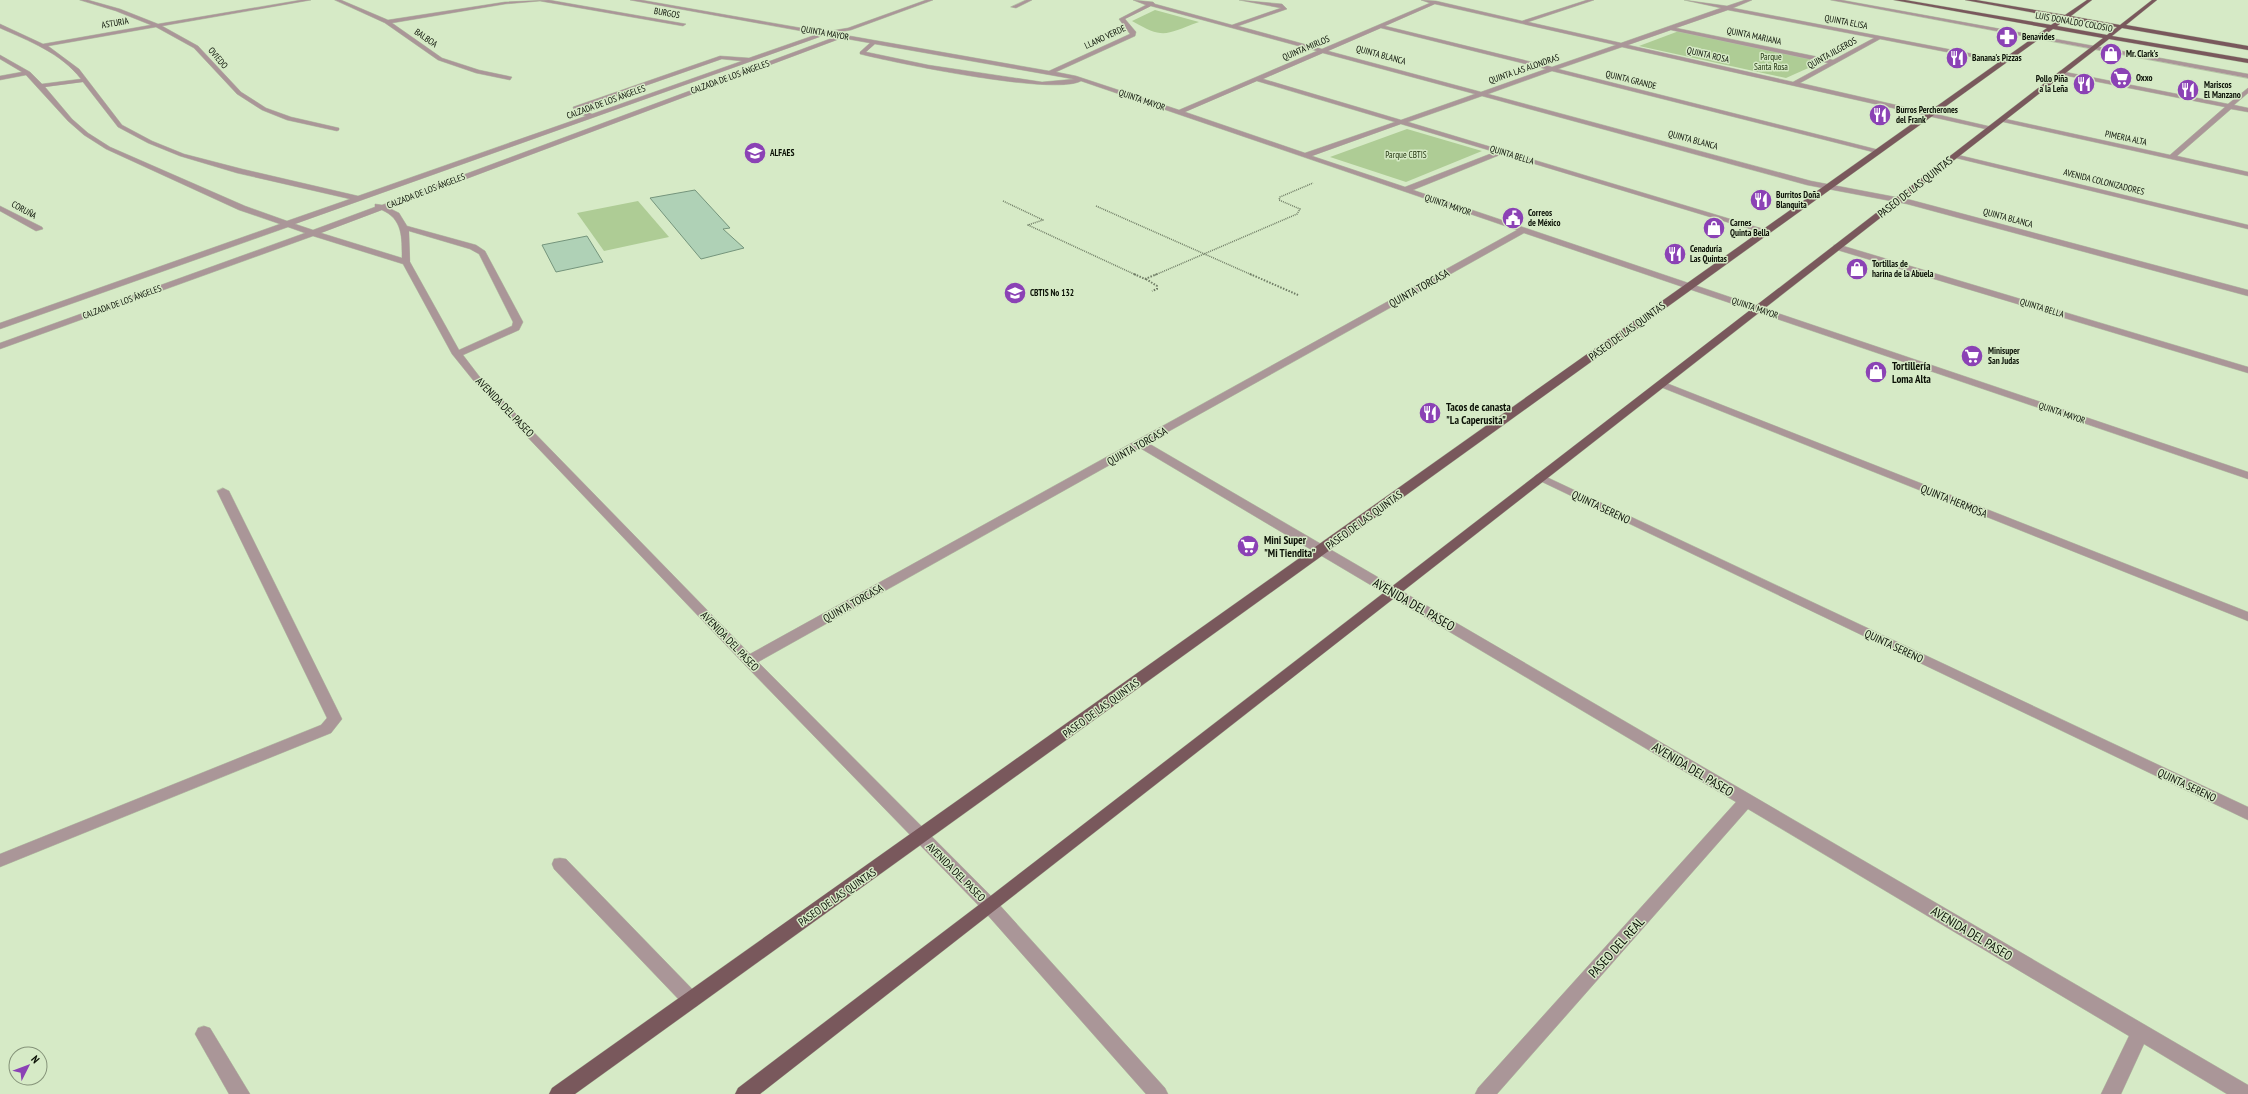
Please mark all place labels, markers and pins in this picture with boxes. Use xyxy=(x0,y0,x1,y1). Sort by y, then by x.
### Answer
pharmacy icon: Benavides xyxy=(1994,24,2020,50)
place label: Benavides xyxy=(2022,31,2055,42)
shop icon: Mr. Clark's xyxy=(2098,41,2124,67)
restaurant icon: Banana's Pizzas xyxy=(1944,45,1970,71)
place label: Mr. Clark's xyxy=(2126,48,2158,59)
place label: Banana's Pizzas xyxy=(1972,52,2022,63)
supermarket icon: Oxxo xyxy=(2108,65,2134,91)
restaurant icon: Pollo Piña a la Leña xyxy=(2071,71,2097,97)
place label: Oxxo xyxy=(2136,72,2152,83)
place label: Pollo Piña a la Leña xyxy=(2036,73,2068,94)
restaurant icon: Mariscos El Manzano xyxy=(2175,77,2201,103)
place label: Mariscos El Manzano xyxy=(2204,79,2241,100)
restaurant icon: Burros Percherones del Frank xyxy=(1867,102,1893,128)
place label: Burros Percherones del Frank xyxy=(1896,104,1958,125)
school or university icon: ALFAES xyxy=(742,140,768,166)
place label: ALFAES xyxy=(769,147,794,158)
restaurant icon: Burritos Doña Blanquita xyxy=(1748,187,1774,213)
place label: Burritos Doña Blanquita xyxy=(1776,189,1820,210)
public building icon: Correos de México xyxy=(1500,205,1526,231)
place label: Correos de México xyxy=(1528,207,1560,228)
shop icon: Carnes Quinta Bella xyxy=(1701,215,1727,241)
place label: Carnes Quinta Bella xyxy=(1730,217,1770,238)
restaurant icon: Cenaduría Las Quintas xyxy=(1662,241,1688,267)
place label: Cenaduría Las Quintas xyxy=(1690,243,1727,264)
shop icon: Tortillas de harina de la Abuela xyxy=(1844,256,1870,282)
place label: Tortillas de harina de la Abuela xyxy=(1872,258,1934,279)
school or university icon: CBTIS No 132 xyxy=(1002,280,1028,306)
place label: CBTIS No 132 xyxy=(1030,287,1074,298)
supermarket icon: Minisuper San Judas xyxy=(1959,343,1985,369)
place label: Minisuper San Judas xyxy=(1988,345,2020,366)
shop icon: Tortillería Loma Alta xyxy=(1863,359,1889,385)
place label: Tortillería Loma Alta xyxy=(1892,359,1931,386)
restaurant icon: Tacos de canasta "La Caperusita" xyxy=(1417,400,1443,426)
place label: Tacos de canasta "La Caperusita" xyxy=(1446,400,1511,427)
supermarket icon: Mini Super "Mi Tiendita" xyxy=(1235,533,1261,559)
place label: Mini Super "Mi Tiendita" xyxy=(1264,533,1316,560)

